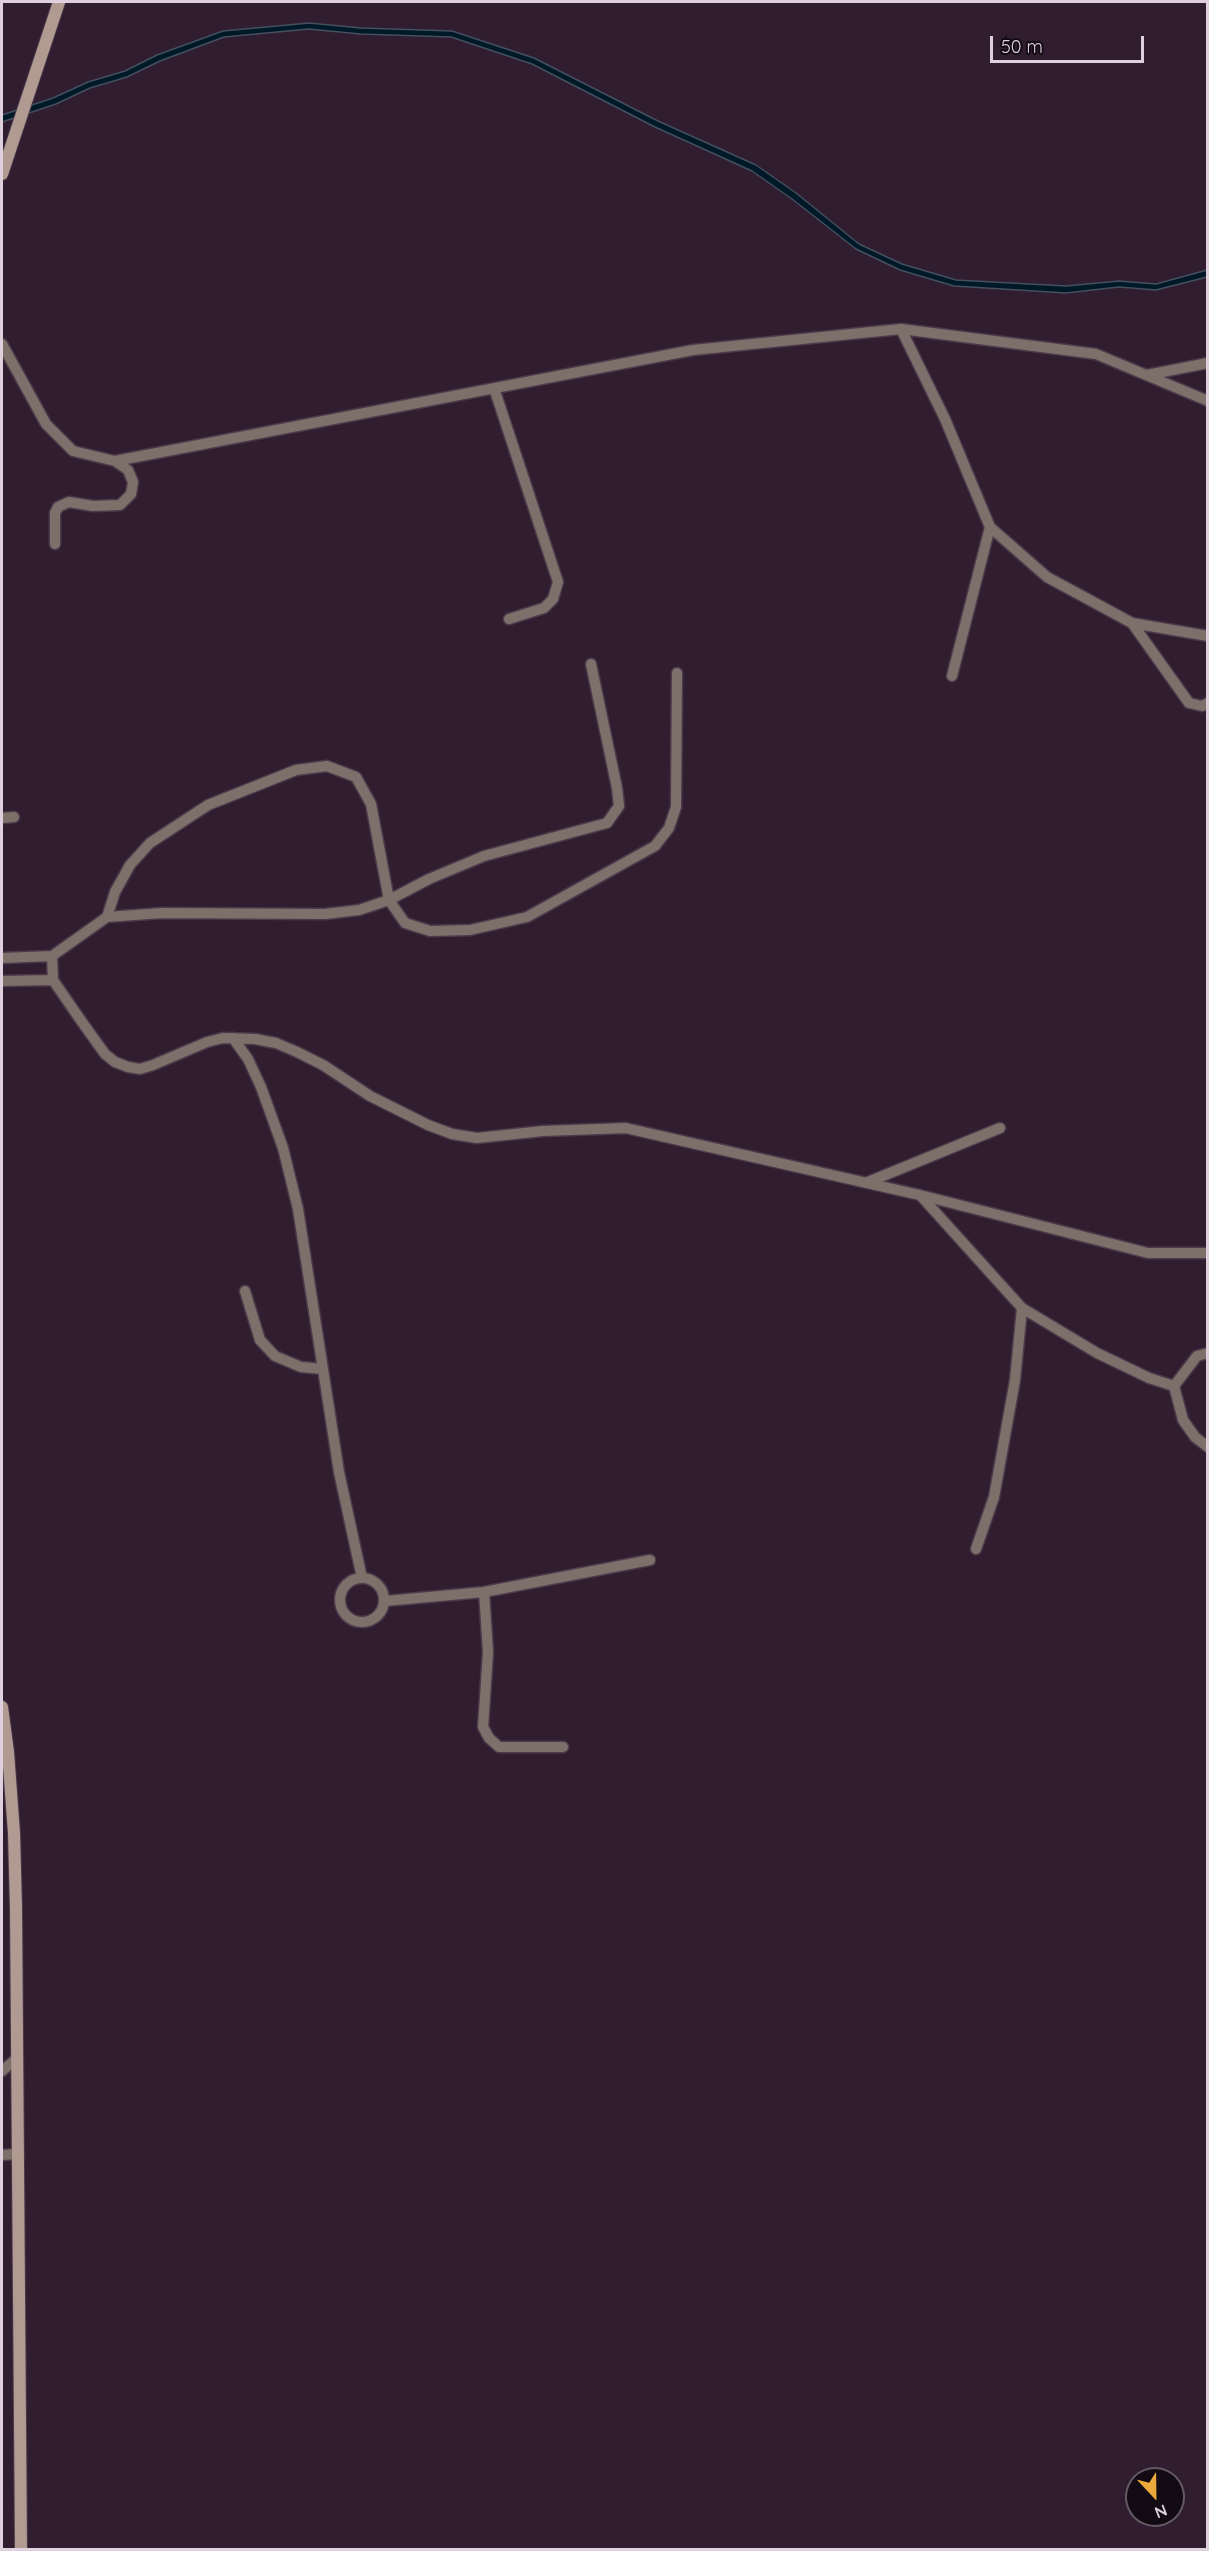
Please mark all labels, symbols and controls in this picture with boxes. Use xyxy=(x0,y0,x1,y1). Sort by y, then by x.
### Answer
scale bar xyxy=(993,24,1148,62)
text: 50 m xyxy=(1001,35,1043,58)
north arrow xyxy=(1125,2467,1185,2527)
text: N xyxy=(1152,2500,1170,2523)

